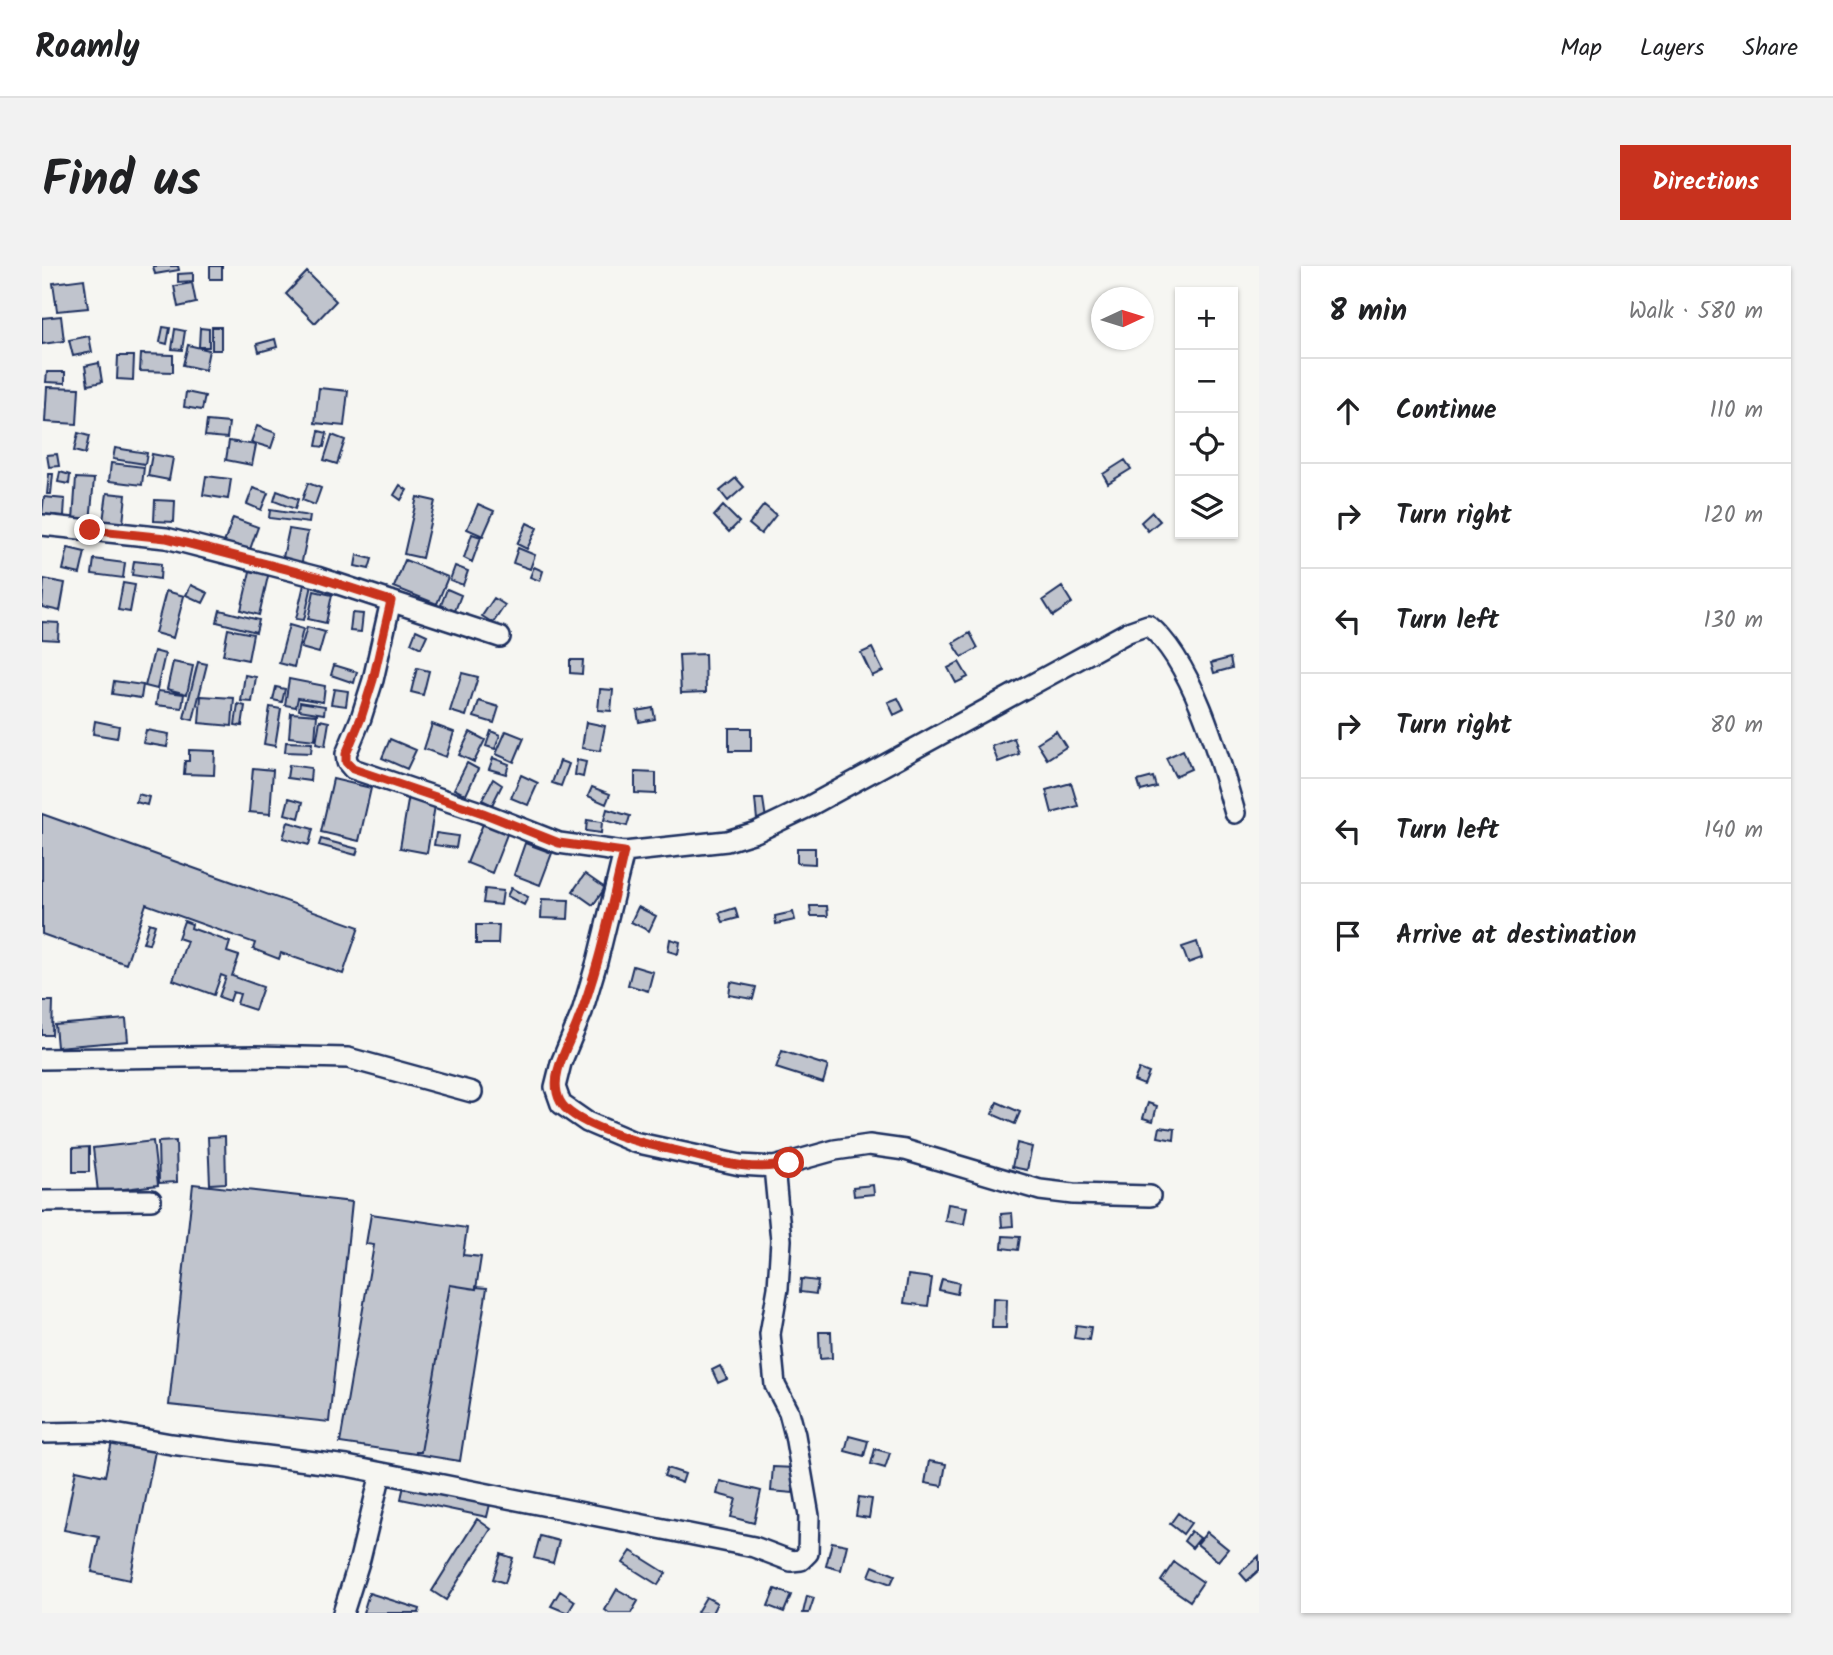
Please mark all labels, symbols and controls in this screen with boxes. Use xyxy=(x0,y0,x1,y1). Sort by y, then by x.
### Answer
text: Roamly xyxy=(35,22,140,75)
text: Map xyxy=(1560,29,1602,68)
text: Layers xyxy=(1640,29,1704,68)
text: Share xyxy=(1742,29,1798,68)
text: Find us xyxy=(42,143,200,221)
button: Directions xyxy=(1620,145,1791,220)
north arrow xyxy=(1091,287,1154,350)
map controls xyxy=(1175,287,1238,539)
button: + xyxy=(1175,287,1238,350)
text: 8 min xyxy=(1329,288,1407,336)
text: Walk · 580 m xyxy=(1629,294,1763,330)
button: − xyxy=(1175,350,1238,413)
text: Continue xyxy=(1396,390,1497,432)
icon: ahead xyxy=(1329,392,1367,430)
text: 110 m xyxy=(1710,393,1763,429)
button: locate xyxy=(1175,413,1238,476)
button: layers xyxy=(1175,476,1238,539)
text: Turn right xyxy=(1396,495,1512,537)
icon: right xyxy=(1329,497,1367,535)
text: 120 m xyxy=(1703,498,1763,534)
route end xyxy=(74,514,105,545)
text: Turn left xyxy=(1396,600,1499,642)
icon: left xyxy=(1329,602,1367,640)
text: 130 m xyxy=(1704,603,1763,639)
text: Turn right xyxy=(1396,705,1512,747)
icon: right xyxy=(1329,707,1367,745)
text: 80 m xyxy=(1710,708,1763,744)
text: Turn left xyxy=(1396,810,1499,852)
icon: left xyxy=(1329,812,1367,850)
text: 140 m xyxy=(1704,813,1763,849)
text: Arrive at destination xyxy=(1396,915,1636,957)
icon: arrive xyxy=(1329,917,1367,955)
route start xyxy=(773,1147,804,1178)

